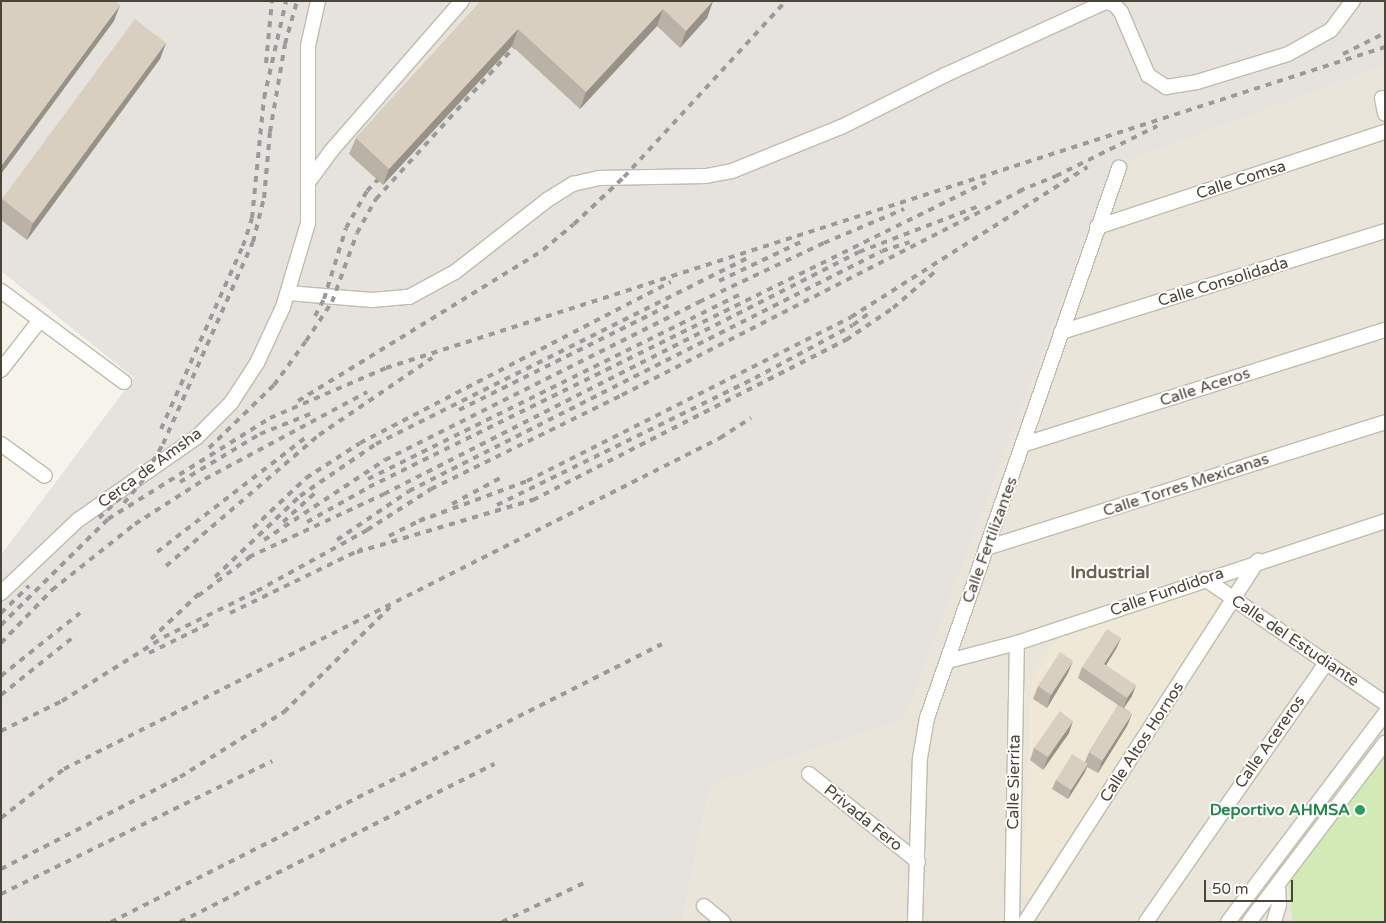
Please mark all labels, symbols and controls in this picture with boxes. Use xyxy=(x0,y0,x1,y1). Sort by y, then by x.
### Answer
street label: Calle Comsa xyxy=(1194,156,1288,204)
street label: Calle Consolidada xyxy=(1156,253,1290,311)
street label: Calle Aceros xyxy=(1157,363,1253,411)
street label: Cerca de Amsha xyxy=(94,424,206,512)
street label: Calle Torres Mexicanas xyxy=(1101,449,1271,521)
street label: Calle Fertilizantes xyxy=(958,474,1022,606)
district label: Industrial xyxy=(1070,561,1150,583)
street label: Calle Fundidora xyxy=(1108,564,1226,620)
street label: Calle del Estudiante xyxy=(1228,591,1362,691)
street label: Calle Altos Hornos xyxy=(1096,678,1188,806)
street label: Calle Acereros xyxy=(1231,692,1309,792)
street label: Calle Sierrita xyxy=(1004,734,1024,830)
street label: Privada Fero xyxy=(820,781,906,855)
place label: Deportivo AHMSA xyxy=(1210,800,1350,820)
marker: Deportivo AHMSA xyxy=(1354,804,1366,816)
scale bar xyxy=(1206,870,1295,902)
text: 50 m xyxy=(1212,880,1249,898)

